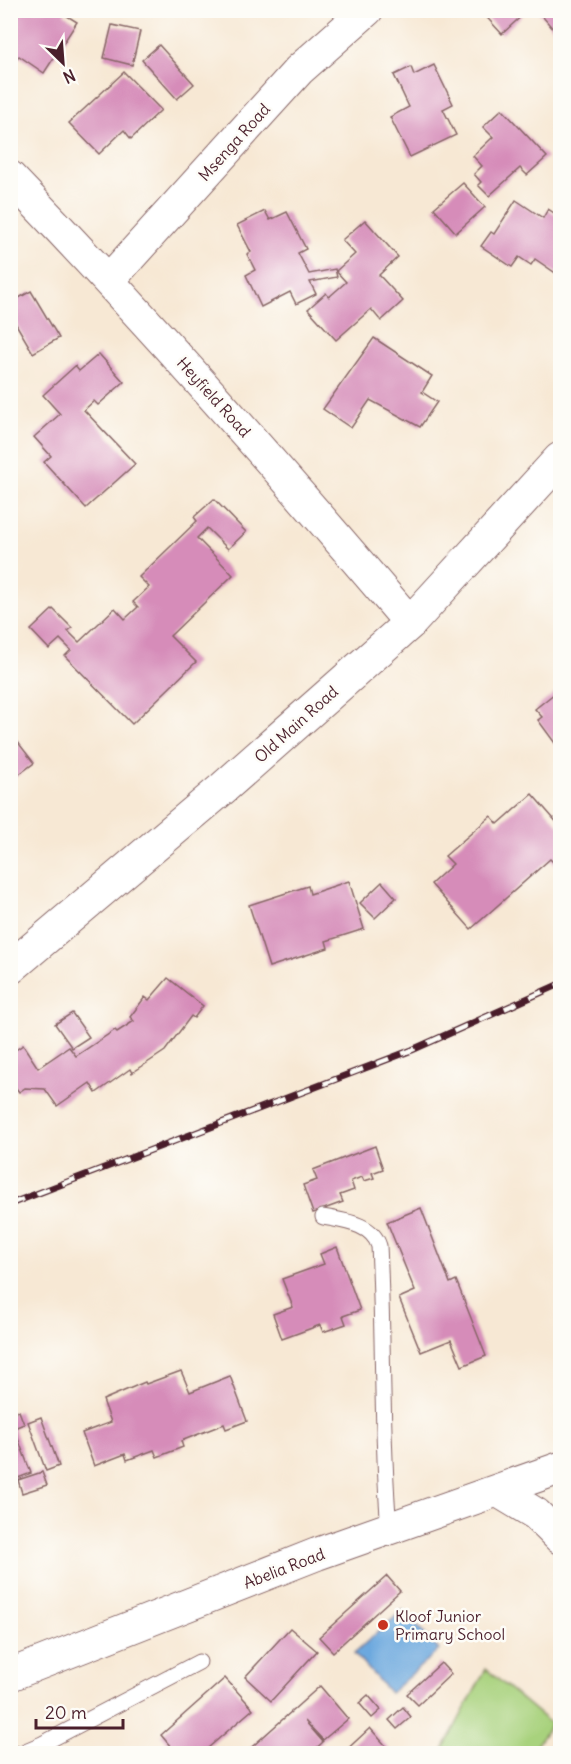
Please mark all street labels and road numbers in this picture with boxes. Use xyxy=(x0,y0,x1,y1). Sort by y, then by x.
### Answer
street label: Msenga Road xyxy=(194,99,274,185)
street label: Heyfield Road xyxy=(173,353,255,441)
street label: Old Main Road xyxy=(250,681,342,767)
street label: Abelia Road xyxy=(241,1543,327,1593)

